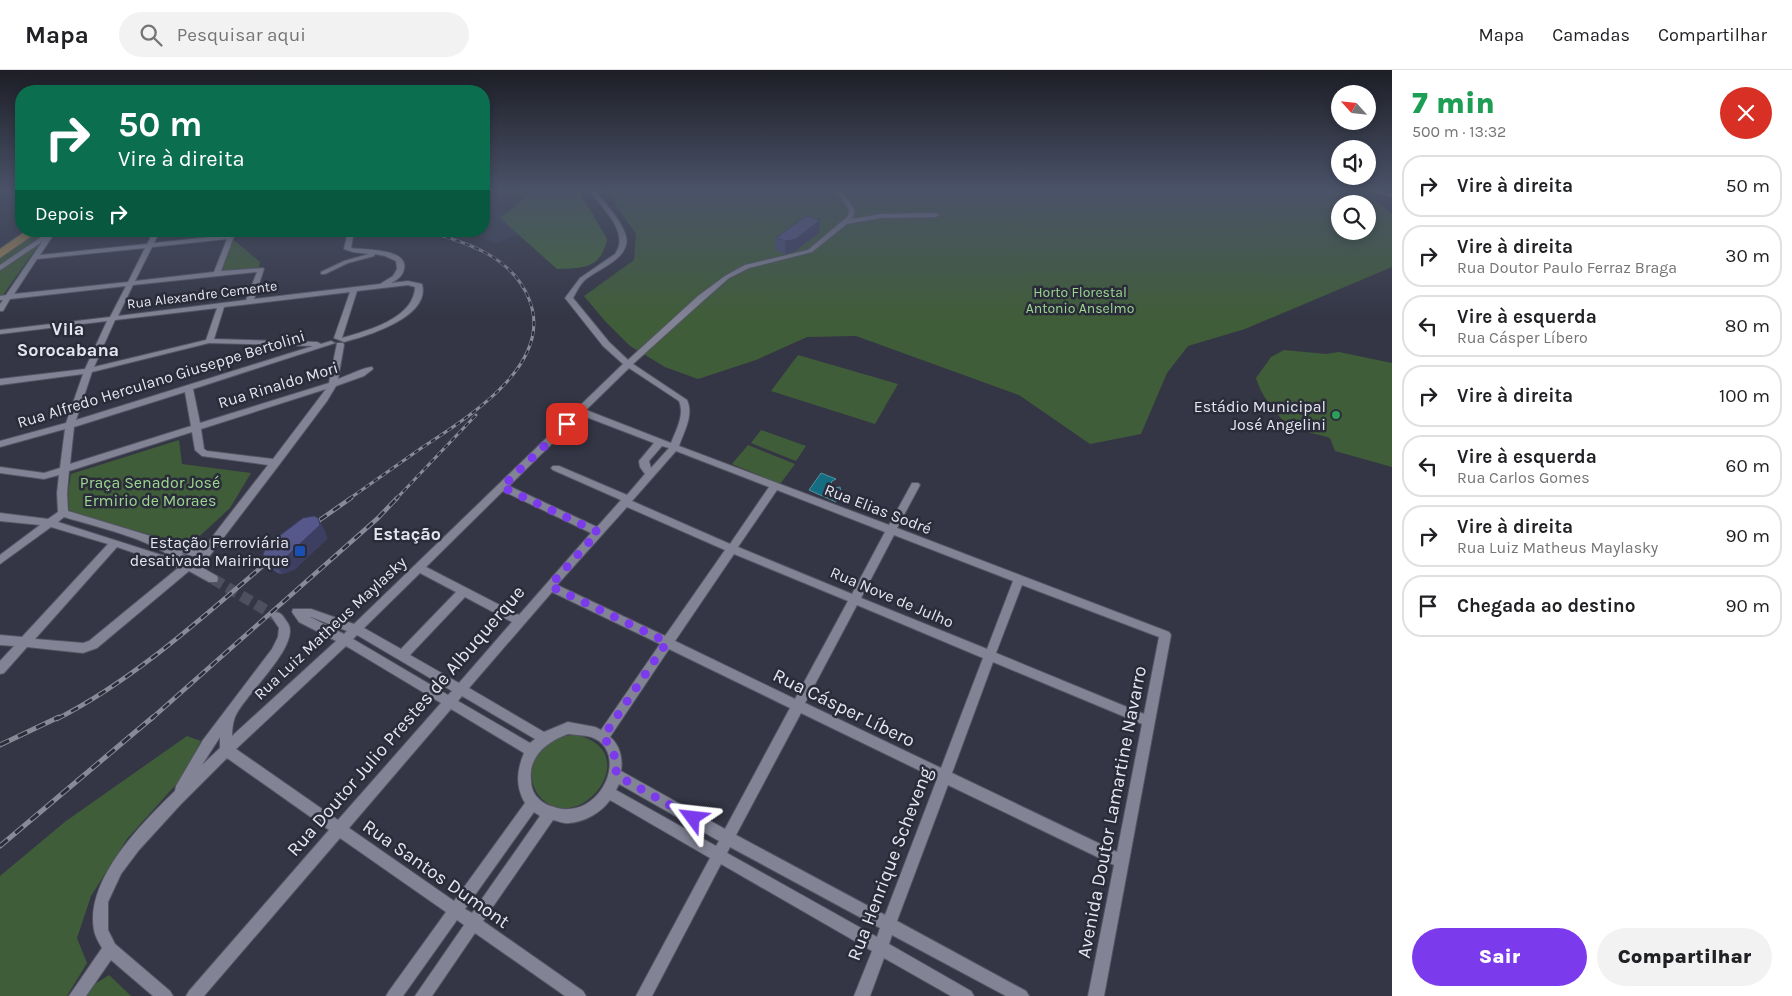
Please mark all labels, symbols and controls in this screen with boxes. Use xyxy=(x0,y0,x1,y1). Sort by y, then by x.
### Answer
search box xyxy=(119,12,469,57)
text: Mapa xyxy=(25,21,89,49)
icon: search xyxy=(137,21,165,49)
text: Pesquisar aqui xyxy=(177,24,306,46)
text: Mapa xyxy=(1479,24,1524,46)
text: Camadas xyxy=(1552,24,1630,46)
text: Compartilhar xyxy=(1658,24,1767,46)
north arrow xyxy=(1331,85,1376,130)
map controls xyxy=(1331,85,1376,240)
text: 7 min xyxy=(1412,85,1495,121)
button: close xyxy=(1720,87,1772,139)
text: 50 m xyxy=(118,104,203,145)
icon: right xyxy=(35,105,100,170)
text: 500 m · 13:32 xyxy=(1412,122,1506,141)
button: sound xyxy=(1331,140,1376,185)
text: Vire à direita xyxy=(118,146,245,172)
icon: right xyxy=(1414,172,1442,200)
text: Vire à direita xyxy=(1457,175,1573,197)
text: 50 m xyxy=(1726,175,1770,197)
button: search xyxy=(1331,195,1376,240)
icon: right xyxy=(104,200,132,228)
text: Depois xyxy=(35,203,94,225)
text: Vire à direita xyxy=(1457,236,1573,258)
icon: right xyxy=(1414,242,1442,270)
text: 30 m xyxy=(1725,245,1770,267)
text: Rua Doutor Paulo Ferraz Braga xyxy=(1457,258,1677,277)
street label: Rua Alexandre Cemente xyxy=(126,277,278,313)
park label: Horto Florestal Antonio Anselmo xyxy=(1026,284,1134,317)
text: Vire à esquerda xyxy=(1457,306,1597,328)
icon: left xyxy=(1414,312,1442,340)
text: 80 m xyxy=(1725,315,1770,337)
district label: Vila Sorocabana xyxy=(17,318,119,361)
street label: Rua Alfredo Herculano Giuseppe Bertolini xyxy=(15,326,307,432)
text: Rua Cásper Líbero xyxy=(1457,328,1588,347)
street label: Rua Rinaldo Mori xyxy=(216,358,340,412)
icon: right xyxy=(1414,382,1442,410)
text: Vire à direita xyxy=(1457,385,1573,407)
text: 100 m xyxy=(1719,385,1770,407)
place label: Estádio Municipal José Angelini xyxy=(1194,397,1326,434)
pin xyxy=(546,403,588,445)
marker: Estádio Municipal José Angelini xyxy=(1330,409,1342,421)
icon: arrive xyxy=(553,410,581,438)
text: Vire à esquerda xyxy=(1457,446,1597,468)
icon: left xyxy=(1414,452,1442,480)
text: 60 m xyxy=(1726,455,1770,477)
text: Rua Carlos Gomes xyxy=(1457,468,1590,487)
park label: Praça Senador José Ermirio de Moraes xyxy=(80,473,220,510)
street label: Rua Elias Sodré xyxy=(822,480,934,538)
text: Vire à direita xyxy=(1457,516,1573,538)
icon: right xyxy=(1414,522,1442,550)
district label: Estação xyxy=(373,523,441,545)
text: 90 m xyxy=(1725,525,1770,547)
place label: Estação Ferroviária desativada Mairinque xyxy=(130,533,289,570)
text: Rua Luiz Matheus Maylasky xyxy=(1457,538,1658,557)
marker: Estação Ferroviária desativada Mairinque xyxy=(293,544,307,558)
street label: Rua Luiz Matheus Maylasky xyxy=(250,552,410,704)
street label: Rua Nove de Julho xyxy=(827,562,957,632)
street label: Rua Doutor Julio Prestes de Albuquerque xyxy=(283,581,529,861)
icon: arrive xyxy=(1414,592,1442,620)
text: Chegada ao destino xyxy=(1457,595,1635,617)
text: 90 m xyxy=(1725,595,1770,617)
street label: Rua Cásper Líbero xyxy=(769,664,919,752)
street label: Avenida Doutor Lamartine Navarro xyxy=(1073,664,1151,960)
street label: Rua Henrique Scheveng xyxy=(843,764,937,964)
position arrow xyxy=(666,791,718,843)
street label: Rua Santos Dumont xyxy=(358,815,514,933)
button: Sair xyxy=(1412,928,1587,986)
button: Compartilhar xyxy=(1597,928,1772,986)

